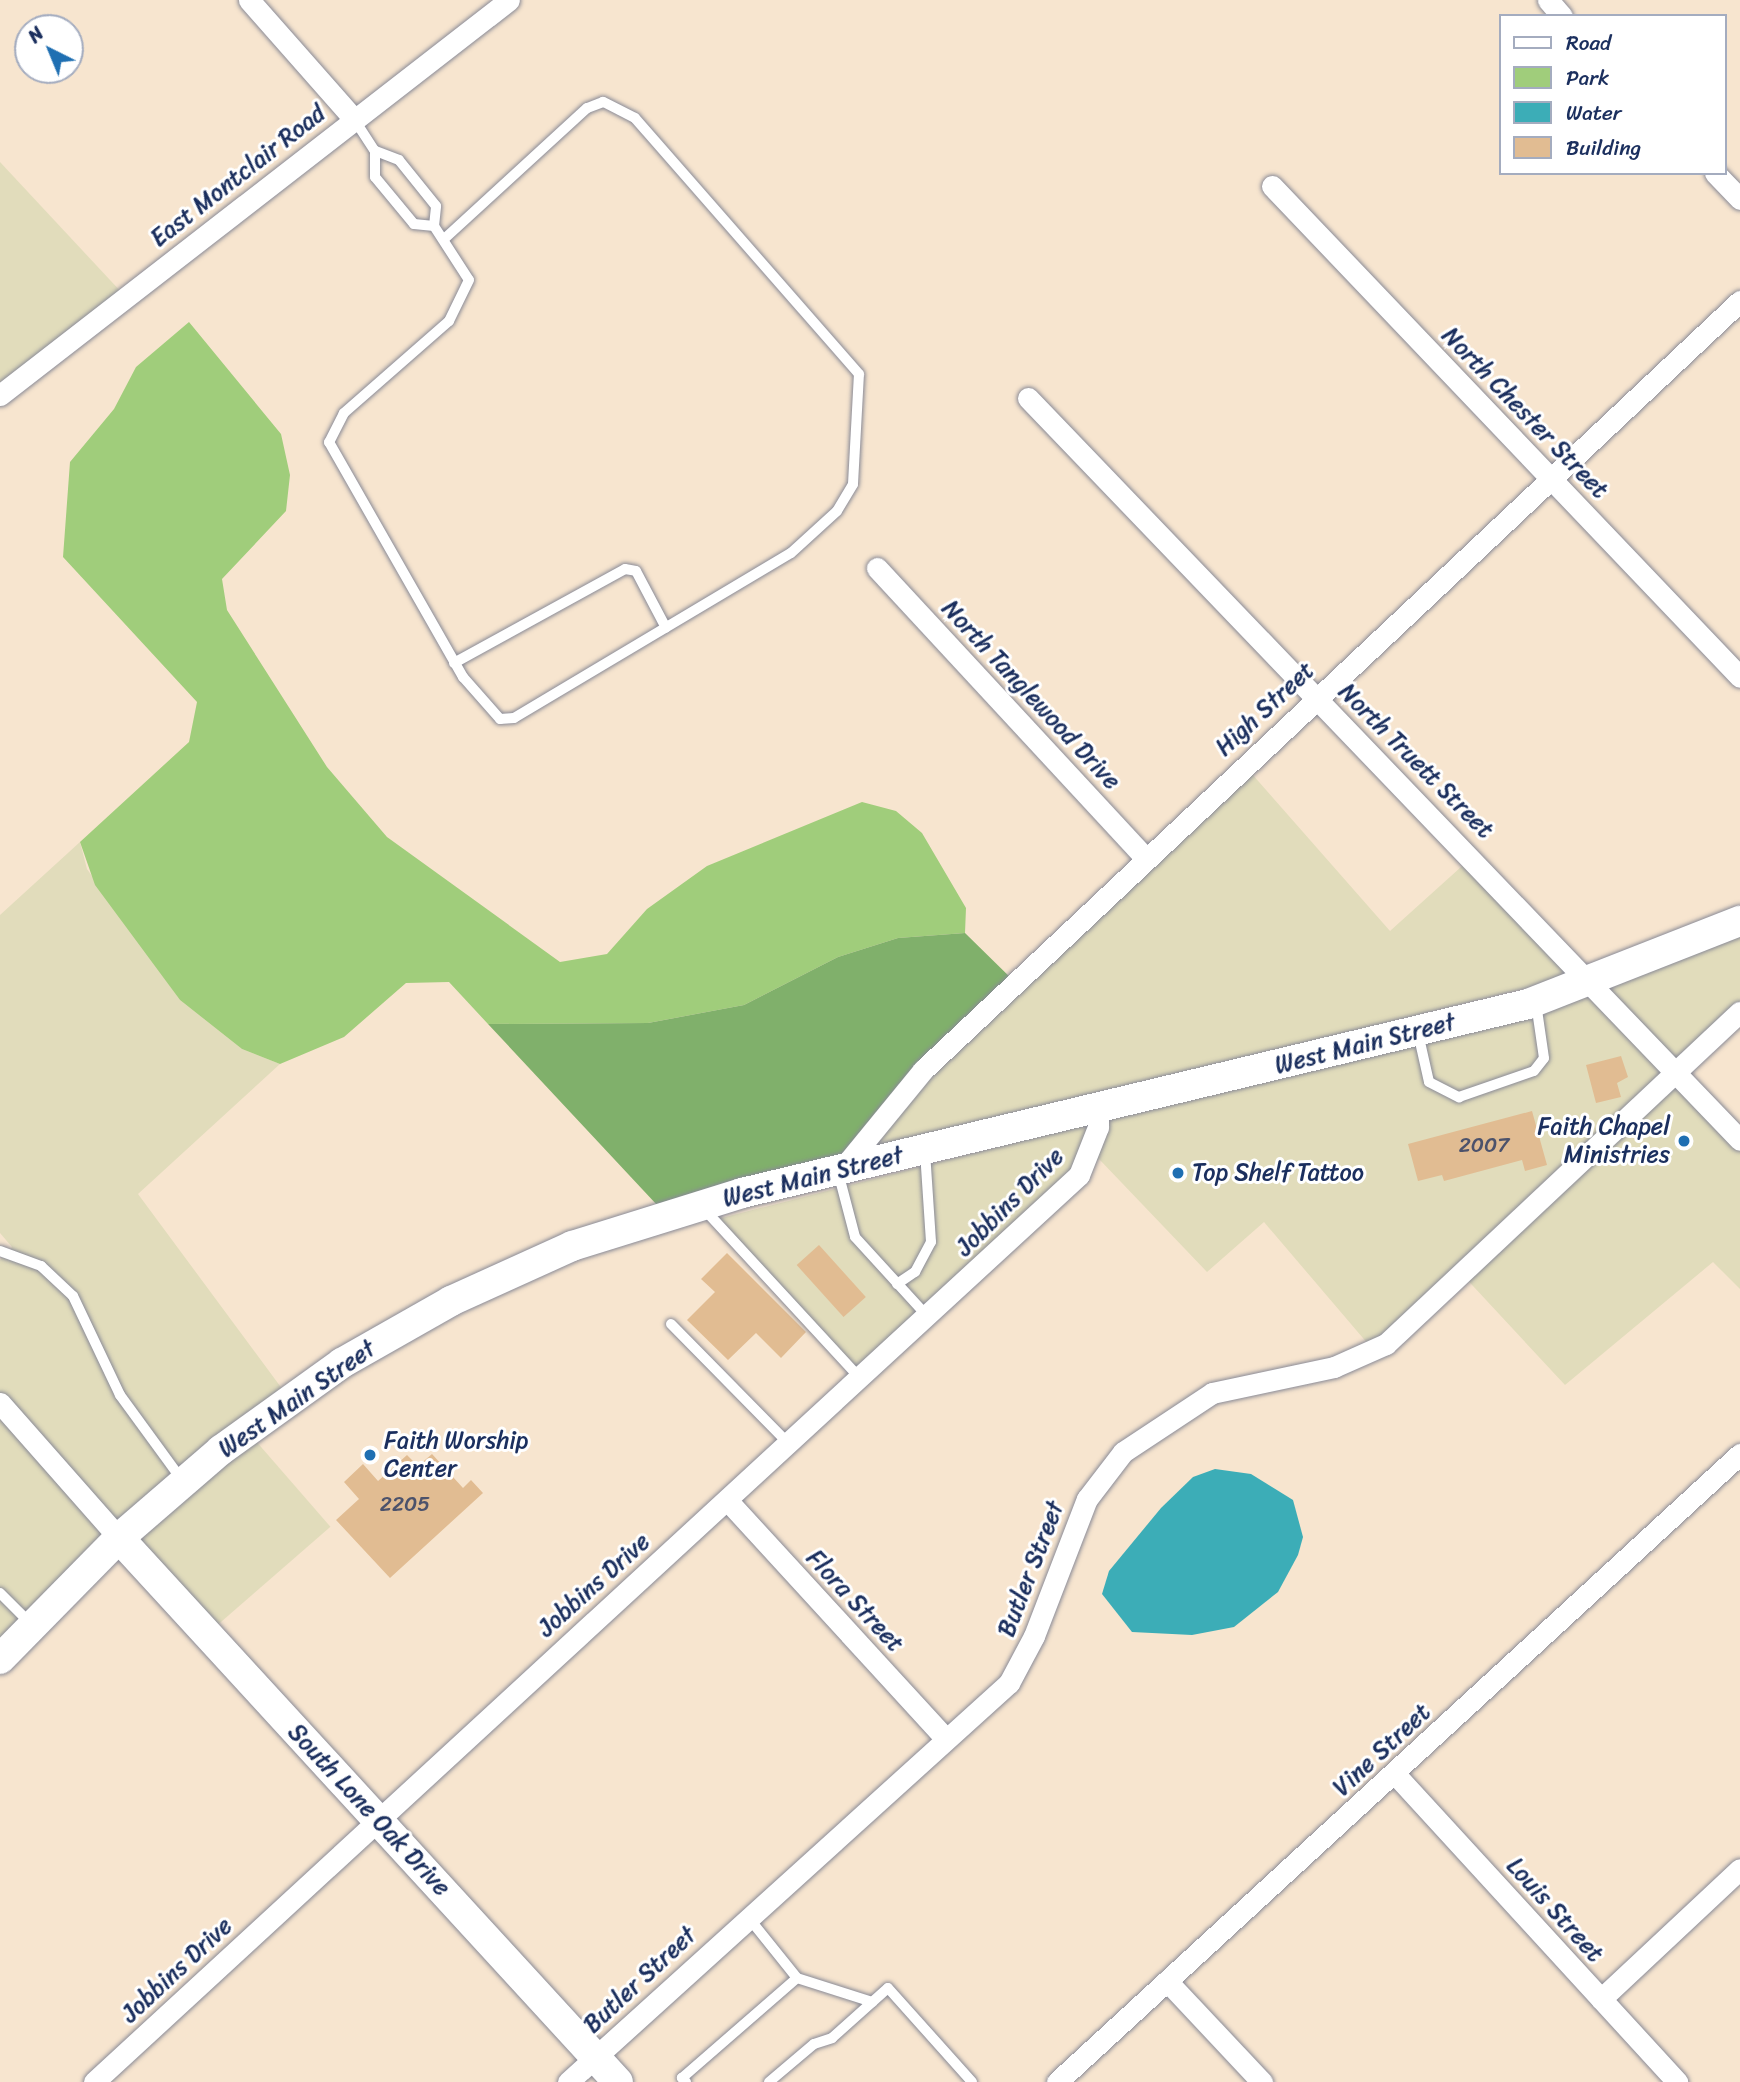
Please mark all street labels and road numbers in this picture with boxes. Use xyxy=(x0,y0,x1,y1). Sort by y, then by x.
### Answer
street label: East Montclair Road xyxy=(145,99,331,253)
street label: North Chester Street xyxy=(1436,321,1614,505)
street label: North Tanglewood Drive xyxy=(935,594,1127,796)
street label: High Street xyxy=(1210,656,1320,762)
street label: North Truett Street xyxy=(1332,677,1500,845)
street label: West Main Street xyxy=(1271,1008,1459,1080)
street label: West Main Street xyxy=(719,1141,907,1213)
street label: Jobbins Drive xyxy=(950,1142,1070,1262)
street label: West Main Street xyxy=(213,1334,381,1464)
street label: Butler Street xyxy=(992,1497,1070,1641)
street label: Jobbins Drive xyxy=(532,1527,656,1643)
street label: Flora Street xyxy=(800,1544,910,1658)
street label: Vine Street xyxy=(1328,1698,1436,1802)
street label: South Lone Oak Drive xyxy=(282,1718,456,1902)
street label: Louis Street xyxy=(1501,1852,1609,1968)
street label: Jobbins Drive xyxy=(116,1911,238,2029)
street label: Butler Street xyxy=(578,1921,702,2039)

